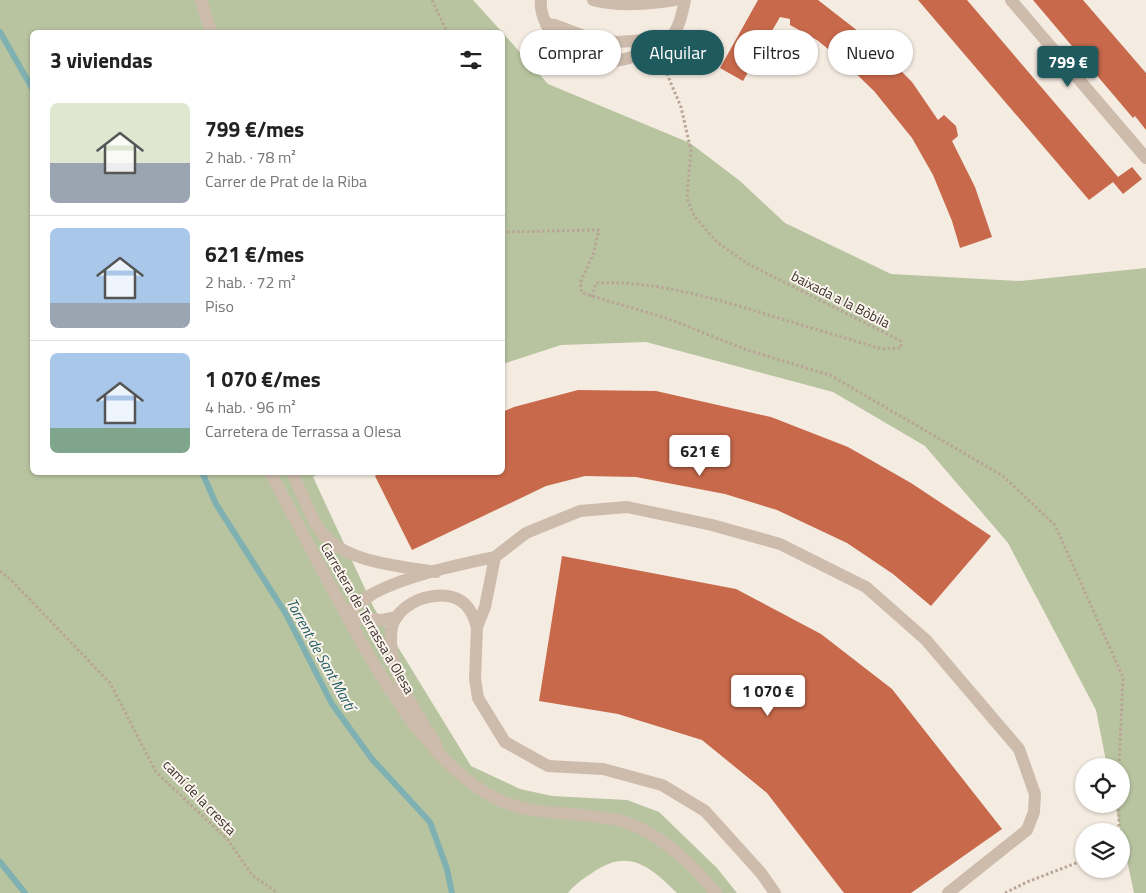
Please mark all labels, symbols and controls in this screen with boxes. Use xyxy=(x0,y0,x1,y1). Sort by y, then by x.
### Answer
chip: Comprar xyxy=(520,30,621,75)
chip: Alquilar xyxy=(631,30,724,75)
chip: Filtros xyxy=(734,30,818,75)
chip: Nuevo xyxy=(828,30,913,75)
text: 3 viviendas xyxy=(50,44,153,76)
icon: filters xyxy=(457,46,485,74)
pin: 799 € xyxy=(1033,46,1103,88)
text: 799 € xyxy=(1048,50,1088,74)
text: 799 €/mes xyxy=(205,113,304,145)
icon: home xyxy=(90,123,150,183)
text: 2 hab. · 78 m² xyxy=(205,145,296,169)
text: Carrer de Prat de la Riba xyxy=(205,169,367,193)
text: 621 €/mes xyxy=(205,238,304,270)
icon: home xyxy=(90,248,150,308)
street label: baixada a la Bòbila xyxy=(788,265,894,333)
text: 2 hab. · 72 m² xyxy=(205,270,296,294)
text: Piso xyxy=(205,294,234,318)
text: 1 070 €/mes xyxy=(205,363,321,395)
icon: home xyxy=(90,373,150,433)
text: 4 hab. · 96 m² xyxy=(205,395,296,419)
text: Carretera de Terrassa a Olesa xyxy=(205,419,401,443)
pin: 621 € xyxy=(665,434,735,477)
text: 621 € xyxy=(680,439,720,463)
street label: Carretera de Terrassa a Olesa xyxy=(316,538,420,698)
water label: Torrent de Sant Martí xyxy=(281,594,363,718)
pin: 1 070 € xyxy=(722,674,814,717)
text: 1 070 € xyxy=(742,679,794,703)
street label: camí de la cresta xyxy=(158,754,242,840)
map controls xyxy=(1075,758,1130,878)
button: locate xyxy=(1075,758,1130,813)
button: layers xyxy=(1075,823,1130,878)

